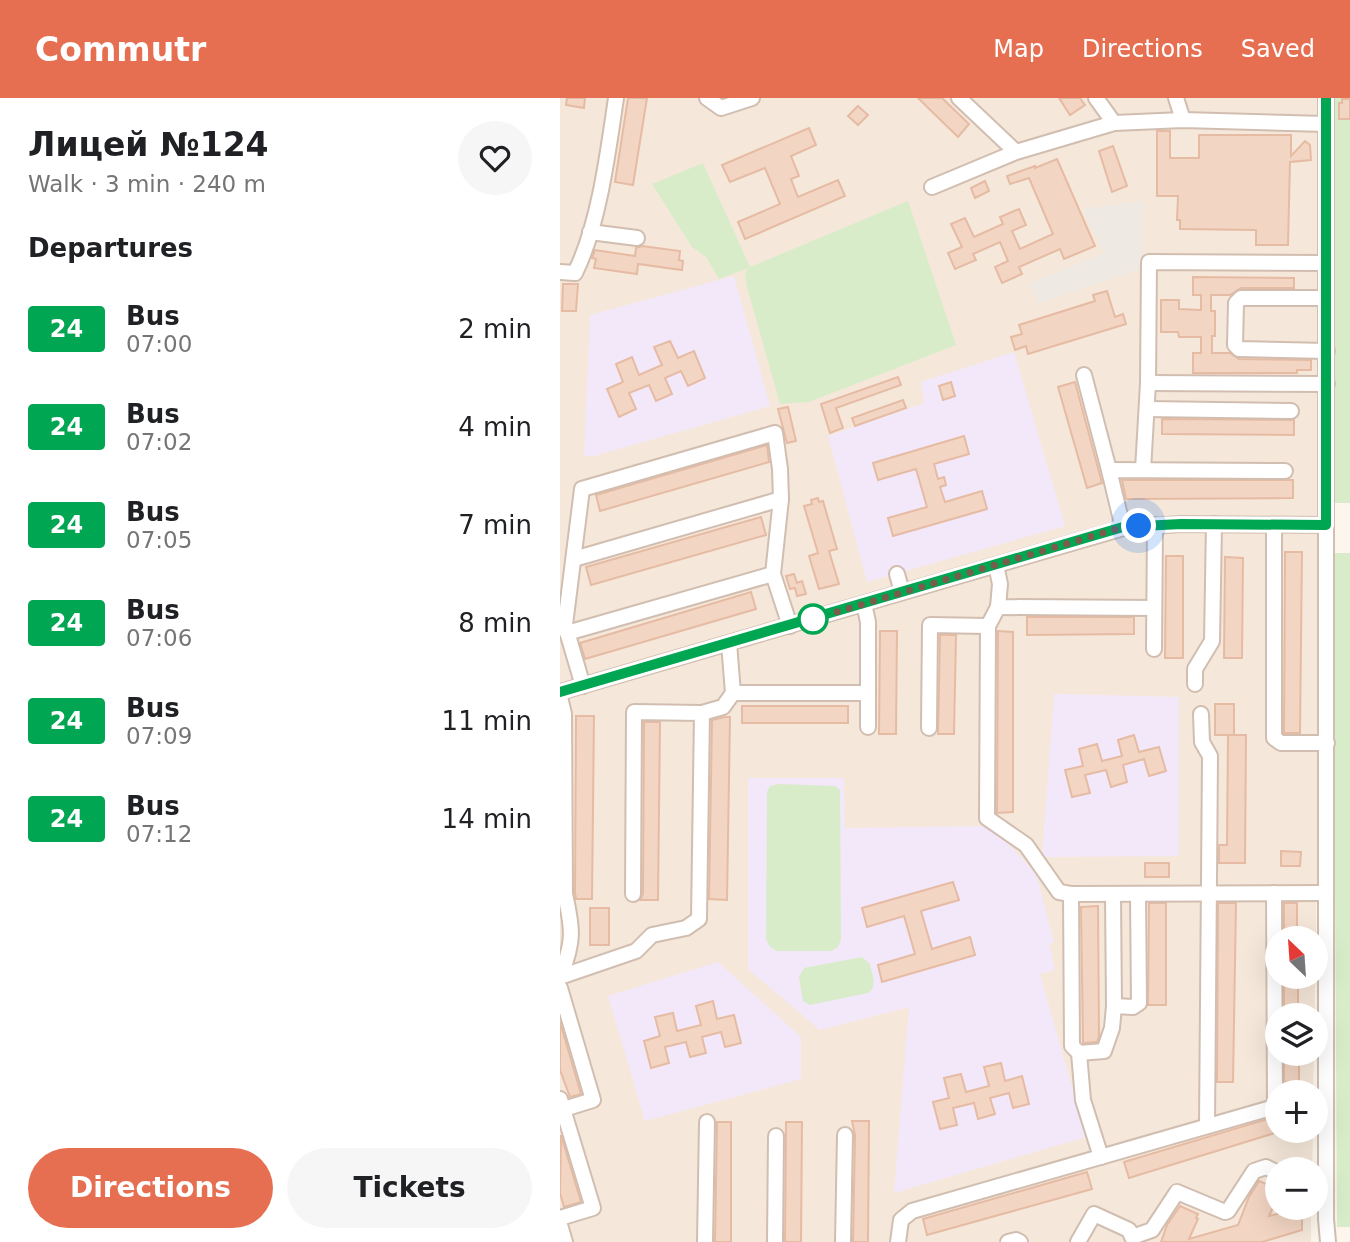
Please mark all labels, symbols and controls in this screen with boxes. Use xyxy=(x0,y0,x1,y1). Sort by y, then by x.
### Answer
text: Commutr xyxy=(35,30,206,69)
text: Map xyxy=(993,35,1044,63)
text: Directions xyxy=(1082,35,1203,63)
text: Saved xyxy=(1241,35,1315,63)
button: heart xyxy=(458,121,532,195)
text: Лицей №124 xyxy=(28,125,269,164)
text: Walk · 3 min · 240 m xyxy=(28,171,266,197)
text: Departures xyxy=(28,233,193,263)
text: Bus xyxy=(126,301,180,331)
text: 2 min xyxy=(458,314,532,344)
text: 24 xyxy=(50,315,83,343)
text: 07:00 xyxy=(126,331,192,357)
text: Bus xyxy=(126,399,180,429)
text: 4 min xyxy=(458,412,532,442)
text: 24 xyxy=(50,413,83,441)
text: 07:02 xyxy=(126,429,192,455)
text: Bus xyxy=(126,497,180,527)
your location xyxy=(1121,508,1156,543)
text: 7 min xyxy=(458,510,532,540)
text: 24 xyxy=(50,511,83,539)
text: 07:05 xyxy=(126,527,192,553)
text: Bus xyxy=(126,595,180,625)
unlabelled marker xyxy=(798,604,828,634)
text: 8 min xyxy=(458,608,532,638)
text: 24 xyxy=(50,609,83,637)
text: 07:06 xyxy=(126,625,192,651)
text: Bus xyxy=(126,693,180,723)
text: 11 min xyxy=(442,706,532,736)
text: 24 xyxy=(50,707,83,735)
text: 07:09 xyxy=(126,723,192,749)
text: Bus xyxy=(126,791,180,821)
text: 14 min xyxy=(442,804,532,834)
text: 24 xyxy=(50,805,83,833)
text: 07:12 xyxy=(126,821,192,847)
north arrow xyxy=(1265,926,1328,989)
map controls xyxy=(1265,926,1328,1220)
button: layers xyxy=(1265,1003,1328,1066)
button: + xyxy=(1265,1080,1328,1143)
button: Directions xyxy=(28,1148,273,1228)
button: Tickets xyxy=(287,1148,532,1228)
button: − xyxy=(1265,1157,1328,1220)

